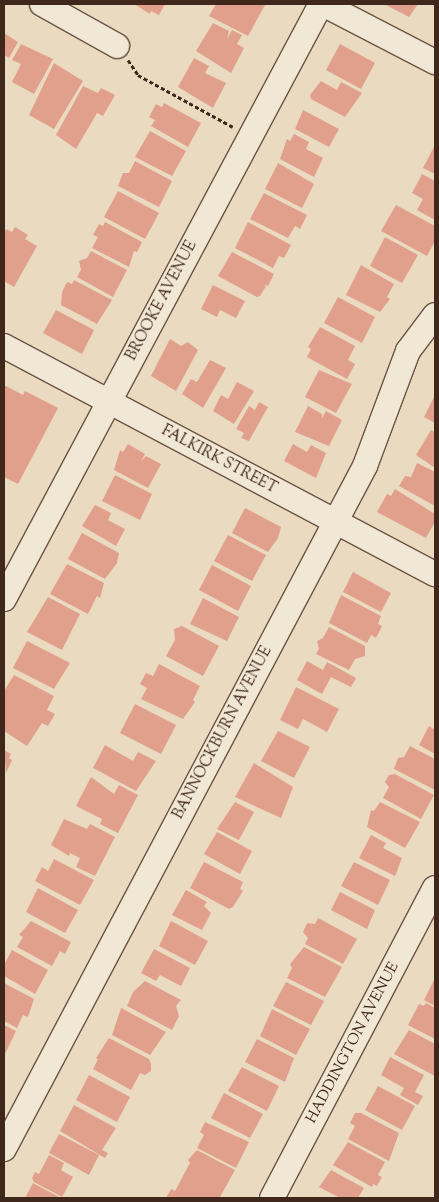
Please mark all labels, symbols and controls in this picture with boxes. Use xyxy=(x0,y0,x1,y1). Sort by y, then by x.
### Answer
street label: BROOKE AVENUE xyxy=(123,238,201,364)
street label: FALKIRK STREET xyxy=(158,422,280,498)
street label: BANNOCKBURN AVENUE xyxy=(170,644,276,822)
street label: HADDINGTON AVENUE xyxy=(303,959,403,1127)

